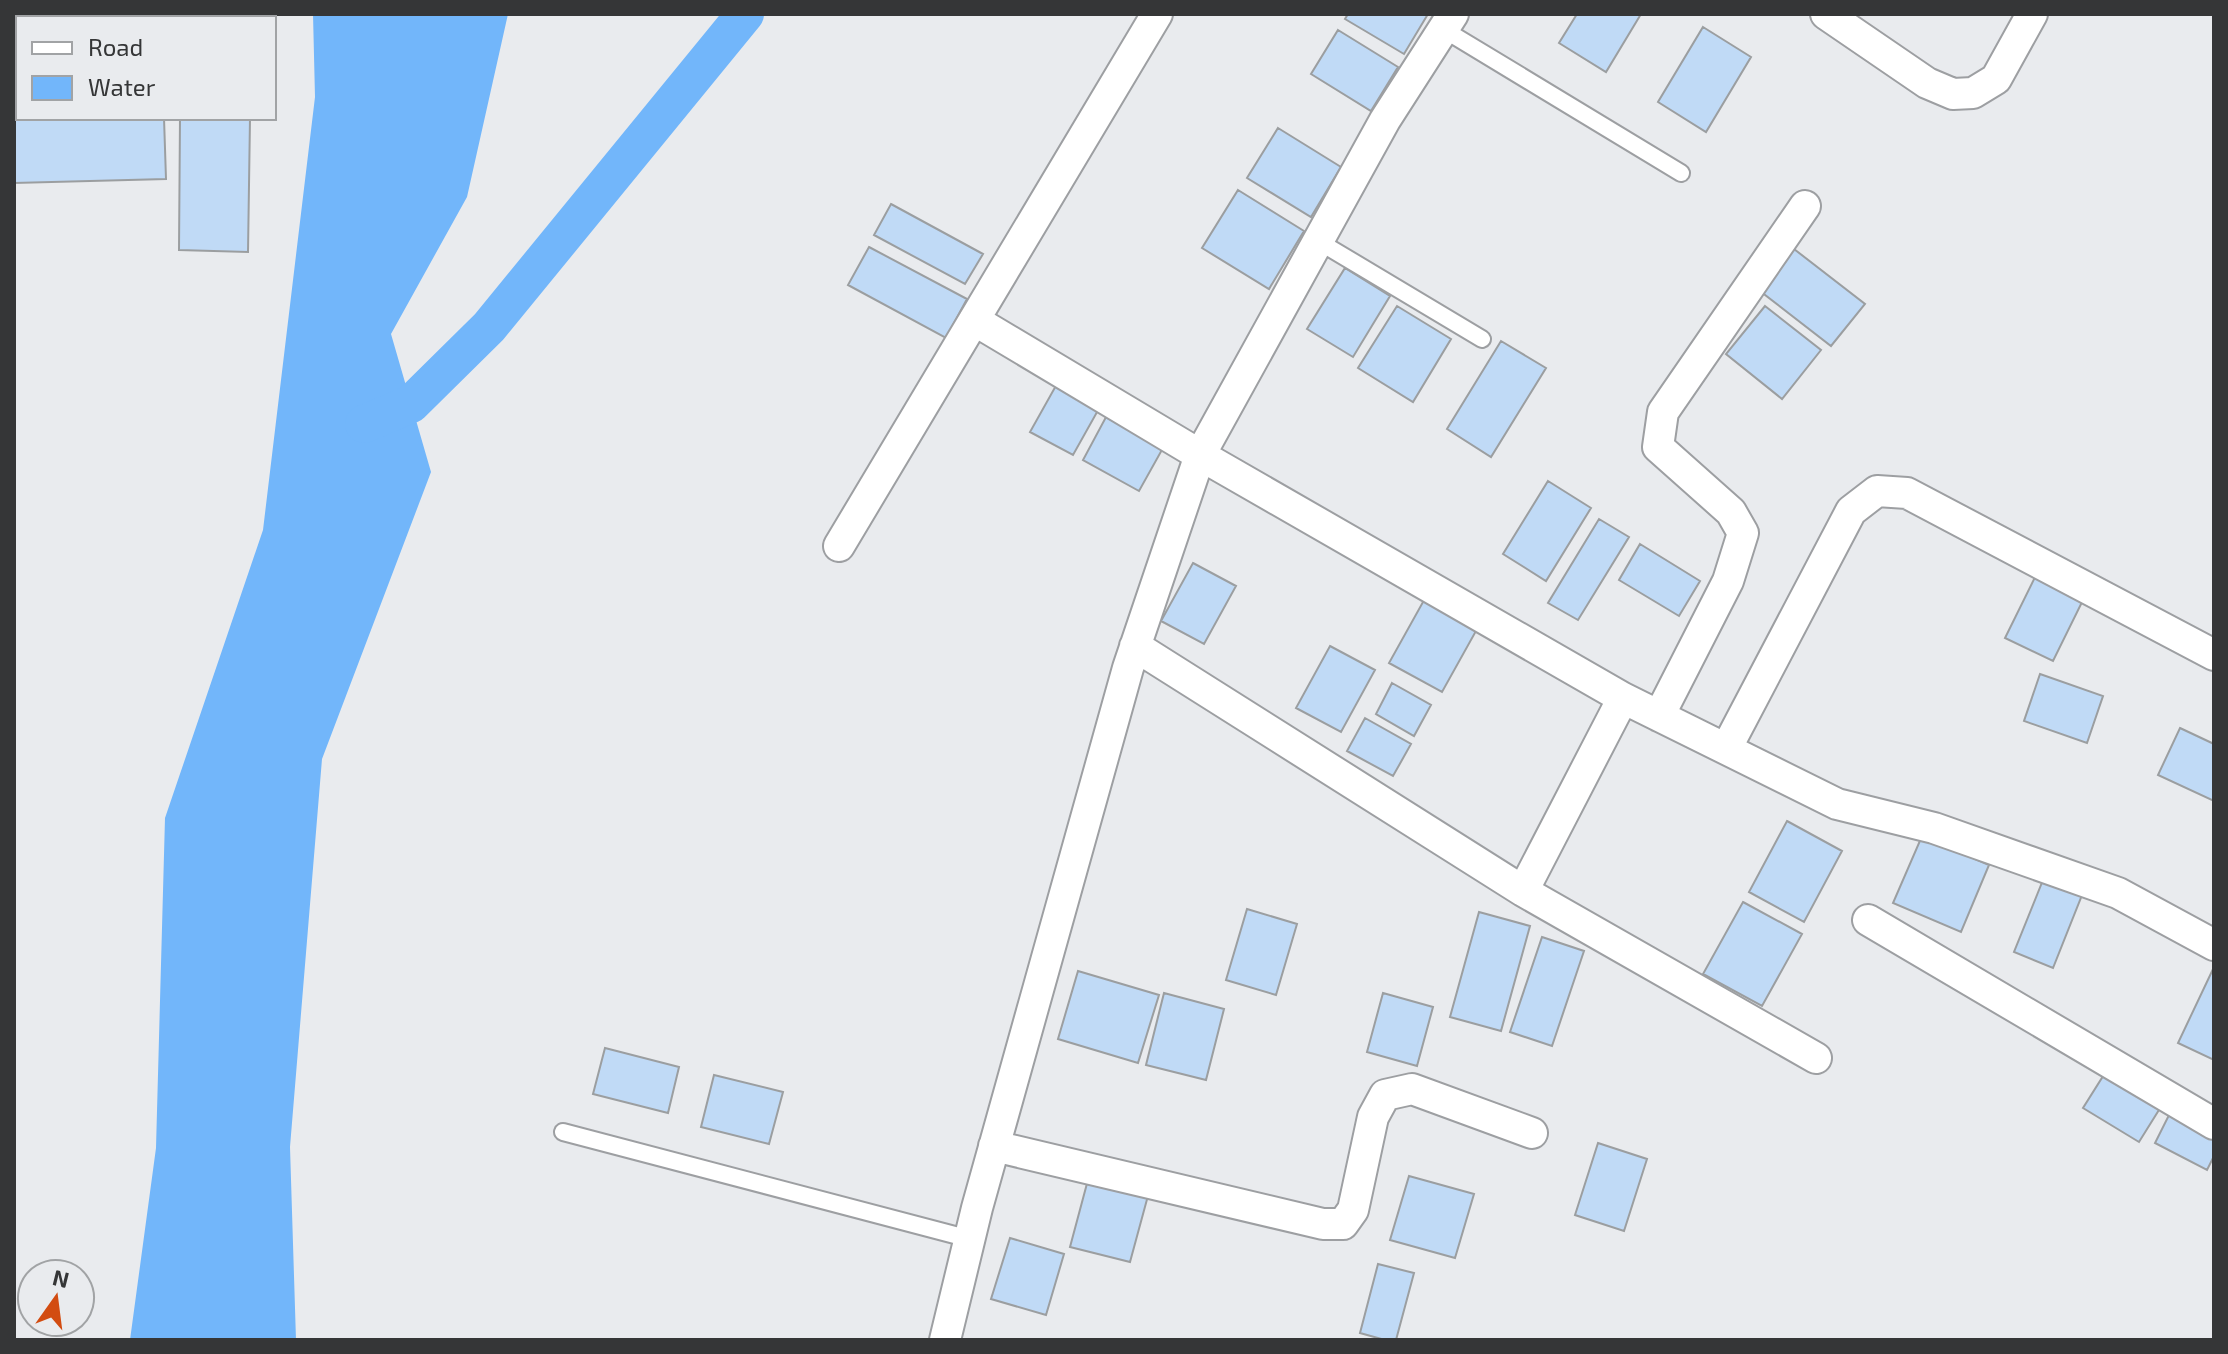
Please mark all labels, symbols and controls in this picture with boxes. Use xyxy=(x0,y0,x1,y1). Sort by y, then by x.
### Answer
legend xyxy=(16,16,276,120)
text: Road xyxy=(88,32,143,61)
text: Water xyxy=(88,72,156,101)
north arrow xyxy=(16,1258,96,1338)
text: N xyxy=(50,1263,72,1292)

